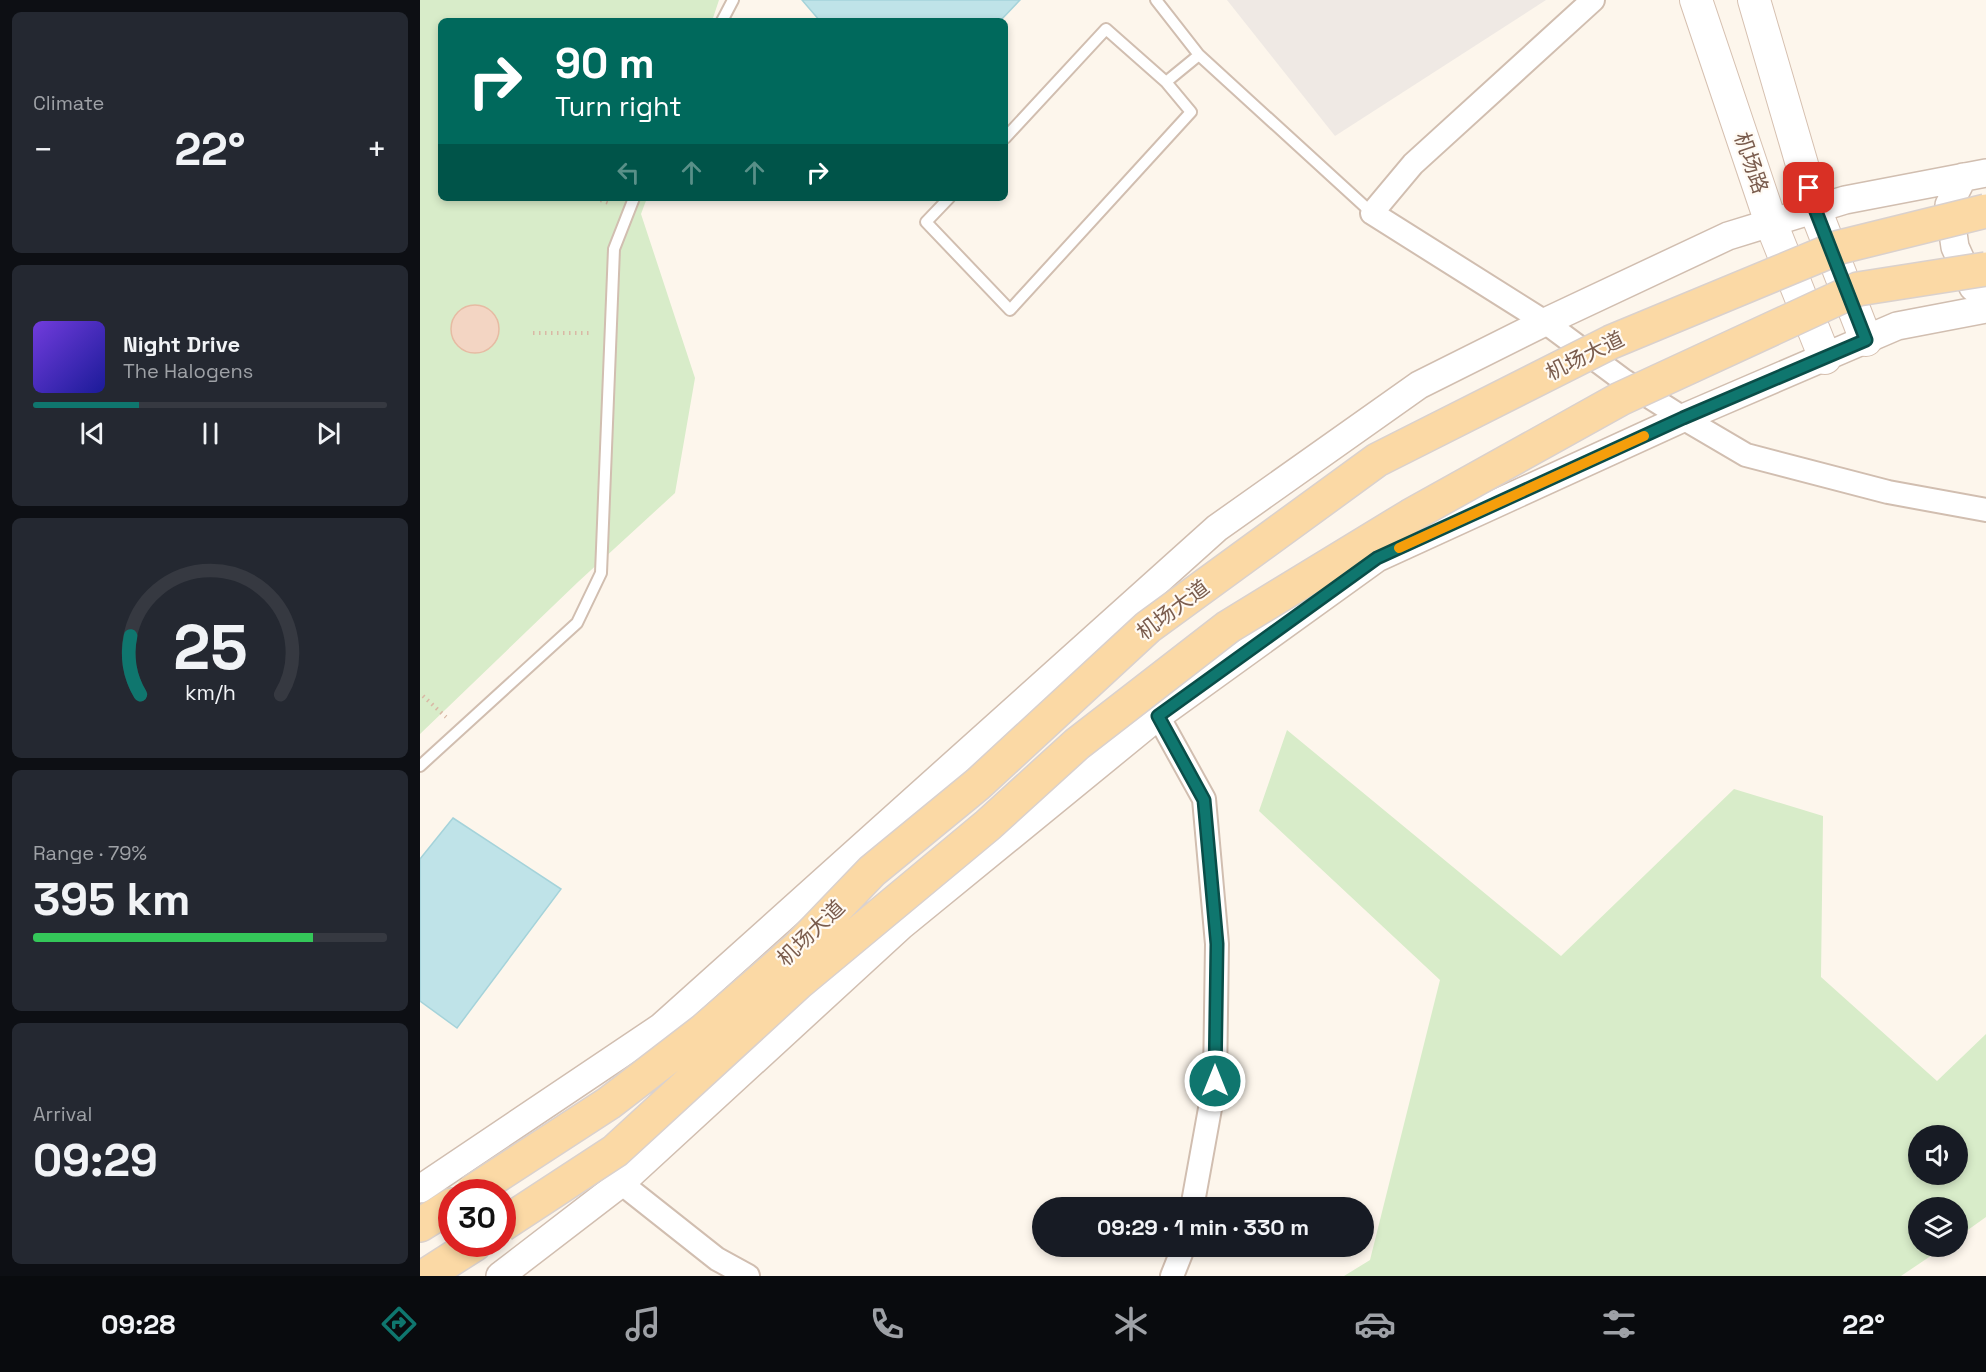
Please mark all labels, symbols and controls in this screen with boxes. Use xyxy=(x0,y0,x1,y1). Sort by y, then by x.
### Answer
text: 90 m xyxy=(555,37,655,90)
icon: right xyxy=(456,42,534,120)
text: Turn right xyxy=(555,89,682,124)
text: Climate xyxy=(33,90,104,116)
text: 22° xyxy=(174,121,246,178)
text: − xyxy=(33,129,53,171)
text: + xyxy=(367,129,387,171)
street label: 机场路 xyxy=(1728,129,1774,197)
icon: left xyxy=(612,156,645,189)
icon: ahead xyxy=(675,156,708,189)
icon: ahead xyxy=(738,156,771,189)
icon: right xyxy=(801,156,834,189)
pin xyxy=(1783,162,1834,213)
icon: arrive xyxy=(1792,171,1825,204)
street label: 机场大道 xyxy=(1541,325,1628,386)
text: Night Drive xyxy=(123,330,240,358)
text: The Halogens xyxy=(123,358,253,384)
icon: previous xyxy=(76,417,109,450)
icon: pause xyxy=(194,417,227,450)
icon: next xyxy=(312,417,345,450)
street label: 机场大道 xyxy=(1131,574,1214,646)
text: 25 xyxy=(173,608,247,687)
text: km/h xyxy=(184,679,236,706)
text: Range · 79% xyxy=(33,840,147,866)
text: 395 km xyxy=(33,871,190,928)
street label: 机场大道 xyxy=(771,894,850,972)
position arrow xyxy=(1183,1049,1247,1113)
text: Arrival xyxy=(33,1101,92,1127)
map controls xyxy=(1908,1125,1968,1257)
button: sound xyxy=(1908,1125,1968,1185)
text: 09:29 xyxy=(33,1132,158,1189)
speed limit sign: 30 xyxy=(438,1179,516,1257)
button: layers xyxy=(1908,1197,1968,1257)
text: 09:29 · 1 min · 330 m xyxy=(1097,1213,1309,1241)
icon: directions xyxy=(378,1303,420,1345)
icon: music xyxy=(622,1303,664,1345)
icon: phone xyxy=(866,1303,908,1345)
icon: climate xyxy=(1110,1303,1152,1345)
icon: car xyxy=(1354,1303,1396,1345)
icon: filters xyxy=(1598,1303,1640,1345)
text: 09:28 xyxy=(101,1307,176,1342)
text: 22° xyxy=(1842,1307,1885,1342)

